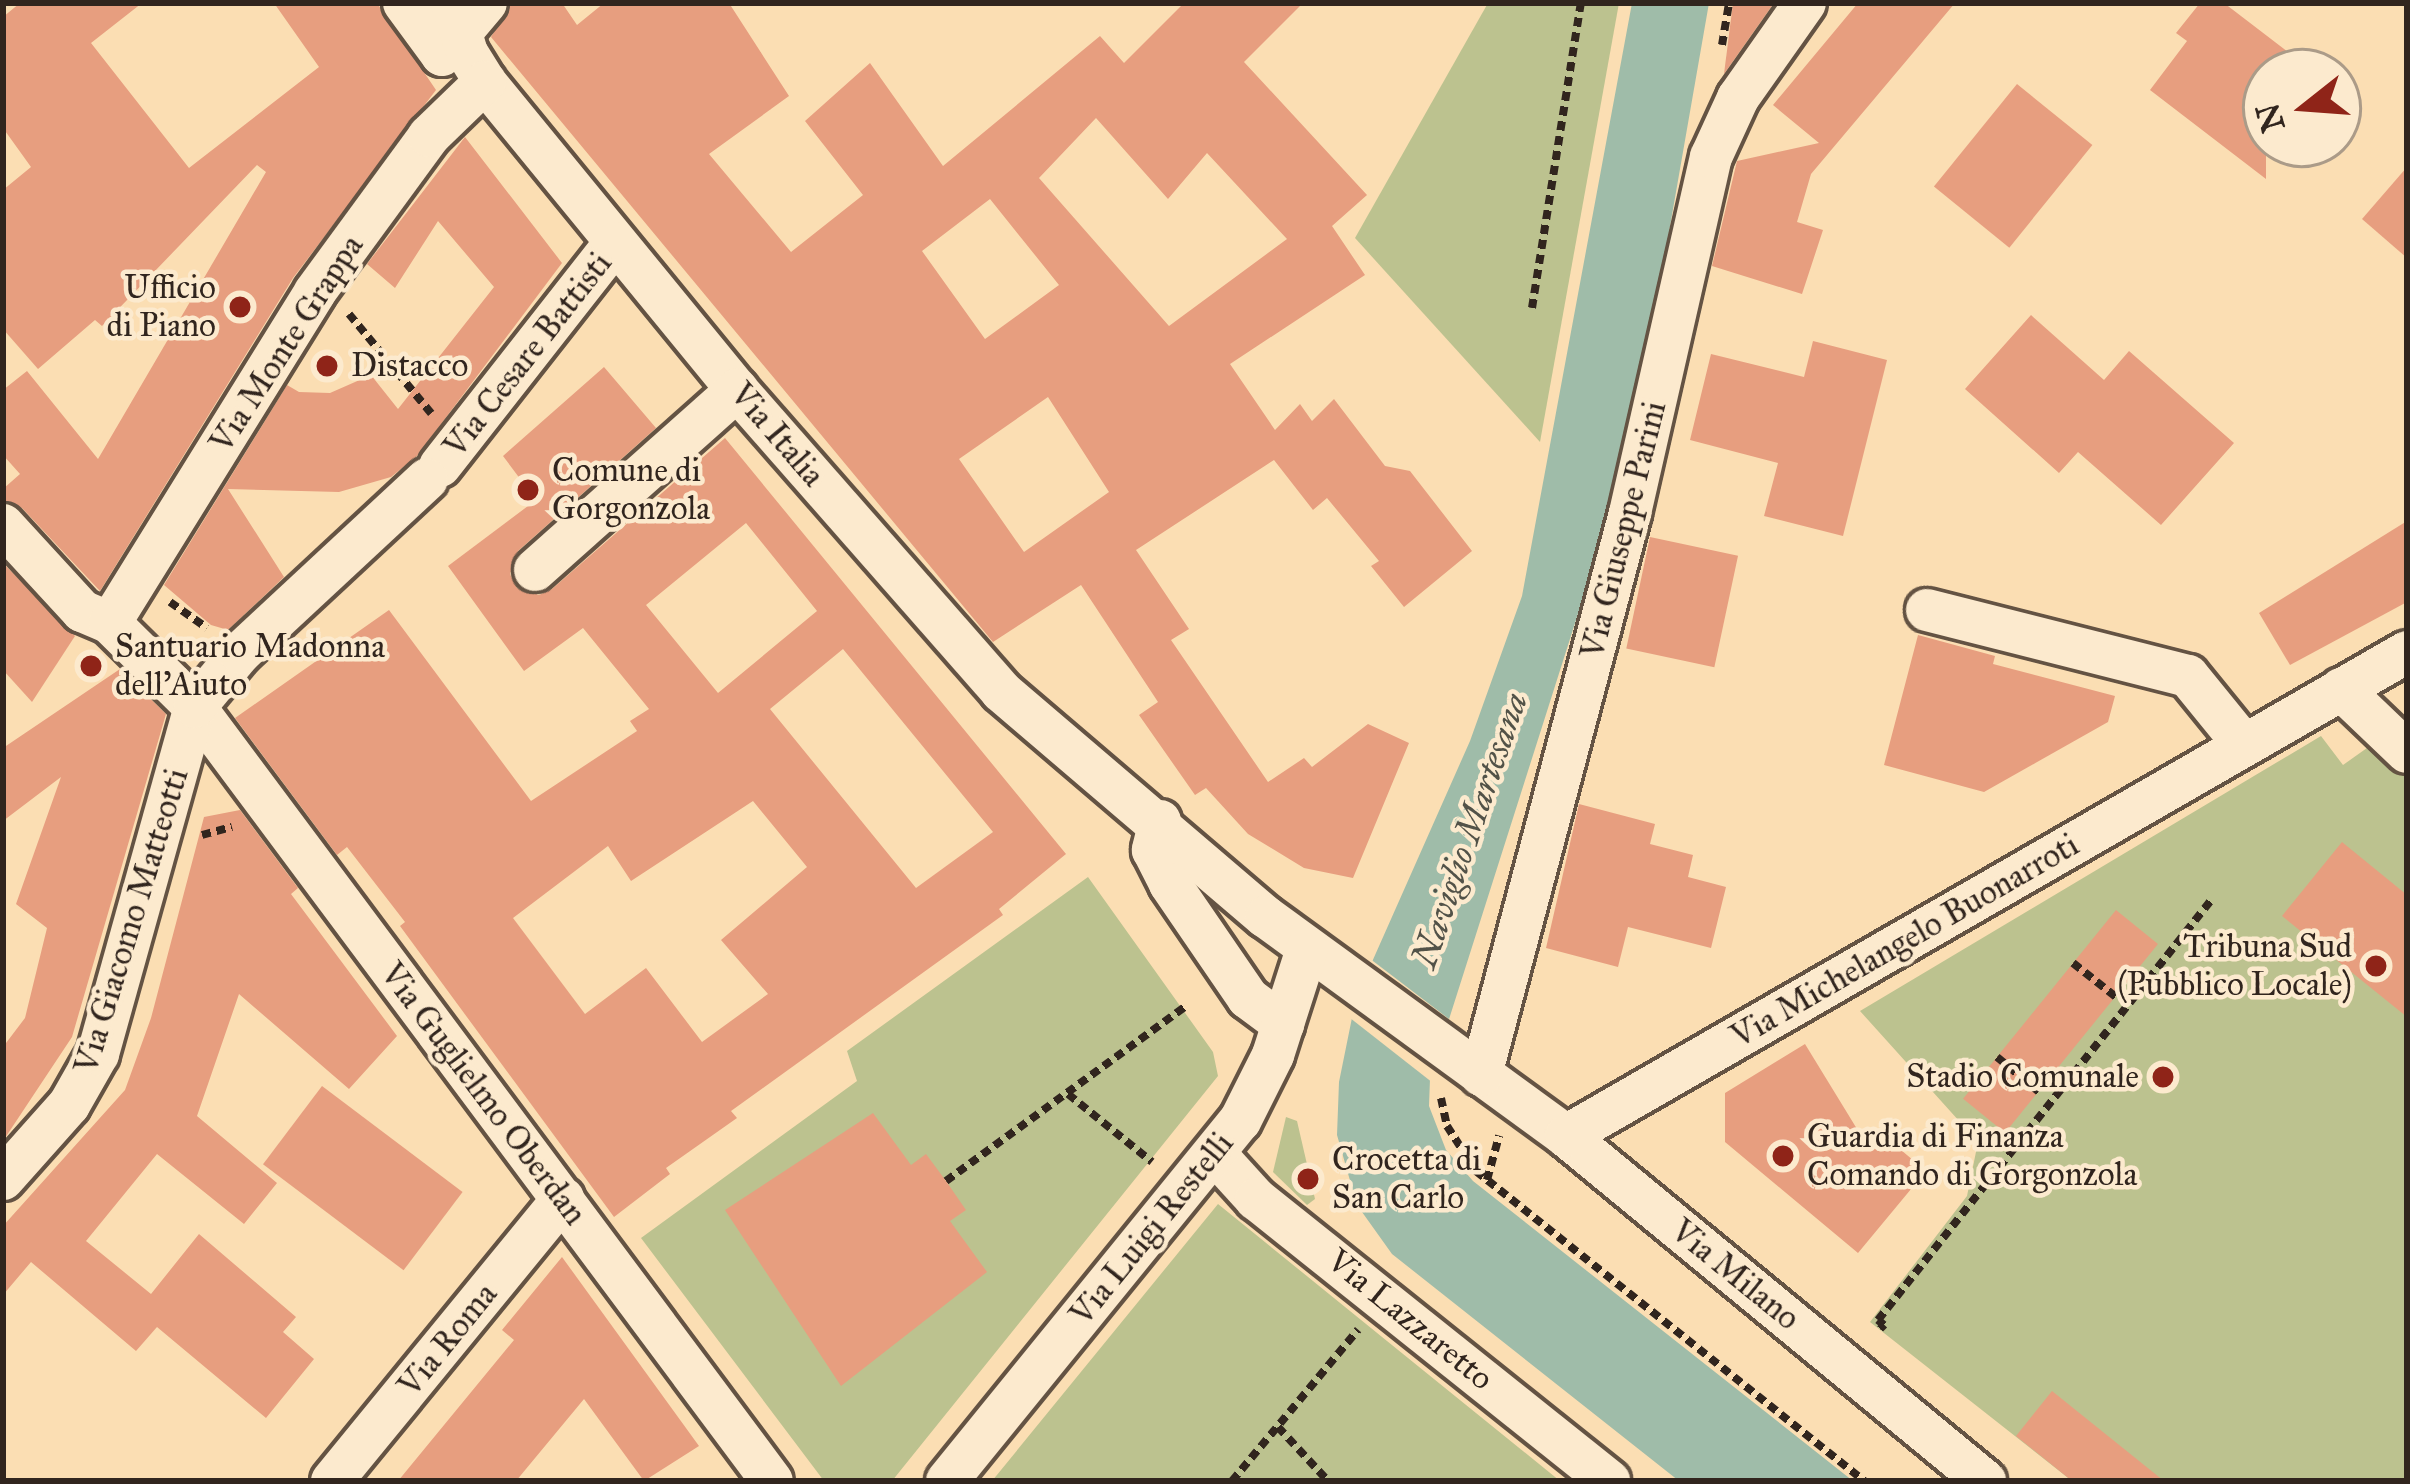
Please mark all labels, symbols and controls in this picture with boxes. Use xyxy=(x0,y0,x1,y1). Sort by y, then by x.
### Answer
north arrow xyxy=(2242,48,2362,168)
text: N xyxy=(2247,98,2294,137)
street label: Via Monte Grappa xyxy=(202,228,372,460)
street label: Via Cesare Battisti xyxy=(436,245,620,465)
place label: Ufficio di Piano xyxy=(107,268,216,346)
marker: Ufficio di Piano xyxy=(227,294,253,320)
place label: Distacco xyxy=(351,346,468,386)
marker: Distacco xyxy=(314,353,340,379)
street label: Via Italia xyxy=(721,375,833,495)
street label: Via Giuseppe Parini xyxy=(1573,397,1675,663)
place label: Comune di Gorgonzola xyxy=(552,451,710,529)
marker: Comune di Gorgonzola xyxy=(515,477,541,503)
place label: Santuario Madonna dell'Aiuto xyxy=(115,627,385,705)
marker: Santuario Madonna dell'Aiuto xyxy=(78,653,104,679)
water label: Naviglio Martesana xyxy=(1403,687,1537,973)
street label: Via Giacomo Matteotti xyxy=(67,764,197,1078)
street label: Via Michelangelo Buonarroti xyxy=(1724,825,2086,1057)
place label: Tribuna Sud (Pubblico Locale) xyxy=(2117,927,2352,1005)
marker: Tribuna Sud (Pubblico Locale) xyxy=(2363,953,2389,979)
street label: Via Guglielmo Oberdan xyxy=(372,955,594,1233)
place label: Stadio Comunale xyxy=(1906,1057,2139,1097)
marker: Stadio Comunale xyxy=(2150,1064,2176,1090)
place label: Guardia di Finanza Comando di Gorgonzola xyxy=(1807,1117,2137,1195)
street label: Via Luigi Restelli xyxy=(1062,1125,1242,1333)
place label: Crocetta di San Carlo xyxy=(1332,1140,1481,1218)
marker: Guardia di Finanza Comando di Gorgonzola xyxy=(1770,1143,1796,1169)
marker: Crocetta di San Carlo xyxy=(1295,1166,1321,1192)
street label: Via Milano xyxy=(1663,1211,1807,1339)
street label: Via Lazzaretto xyxy=(1319,1241,1501,1399)
street label: Via Roma xyxy=(390,1275,506,1405)

